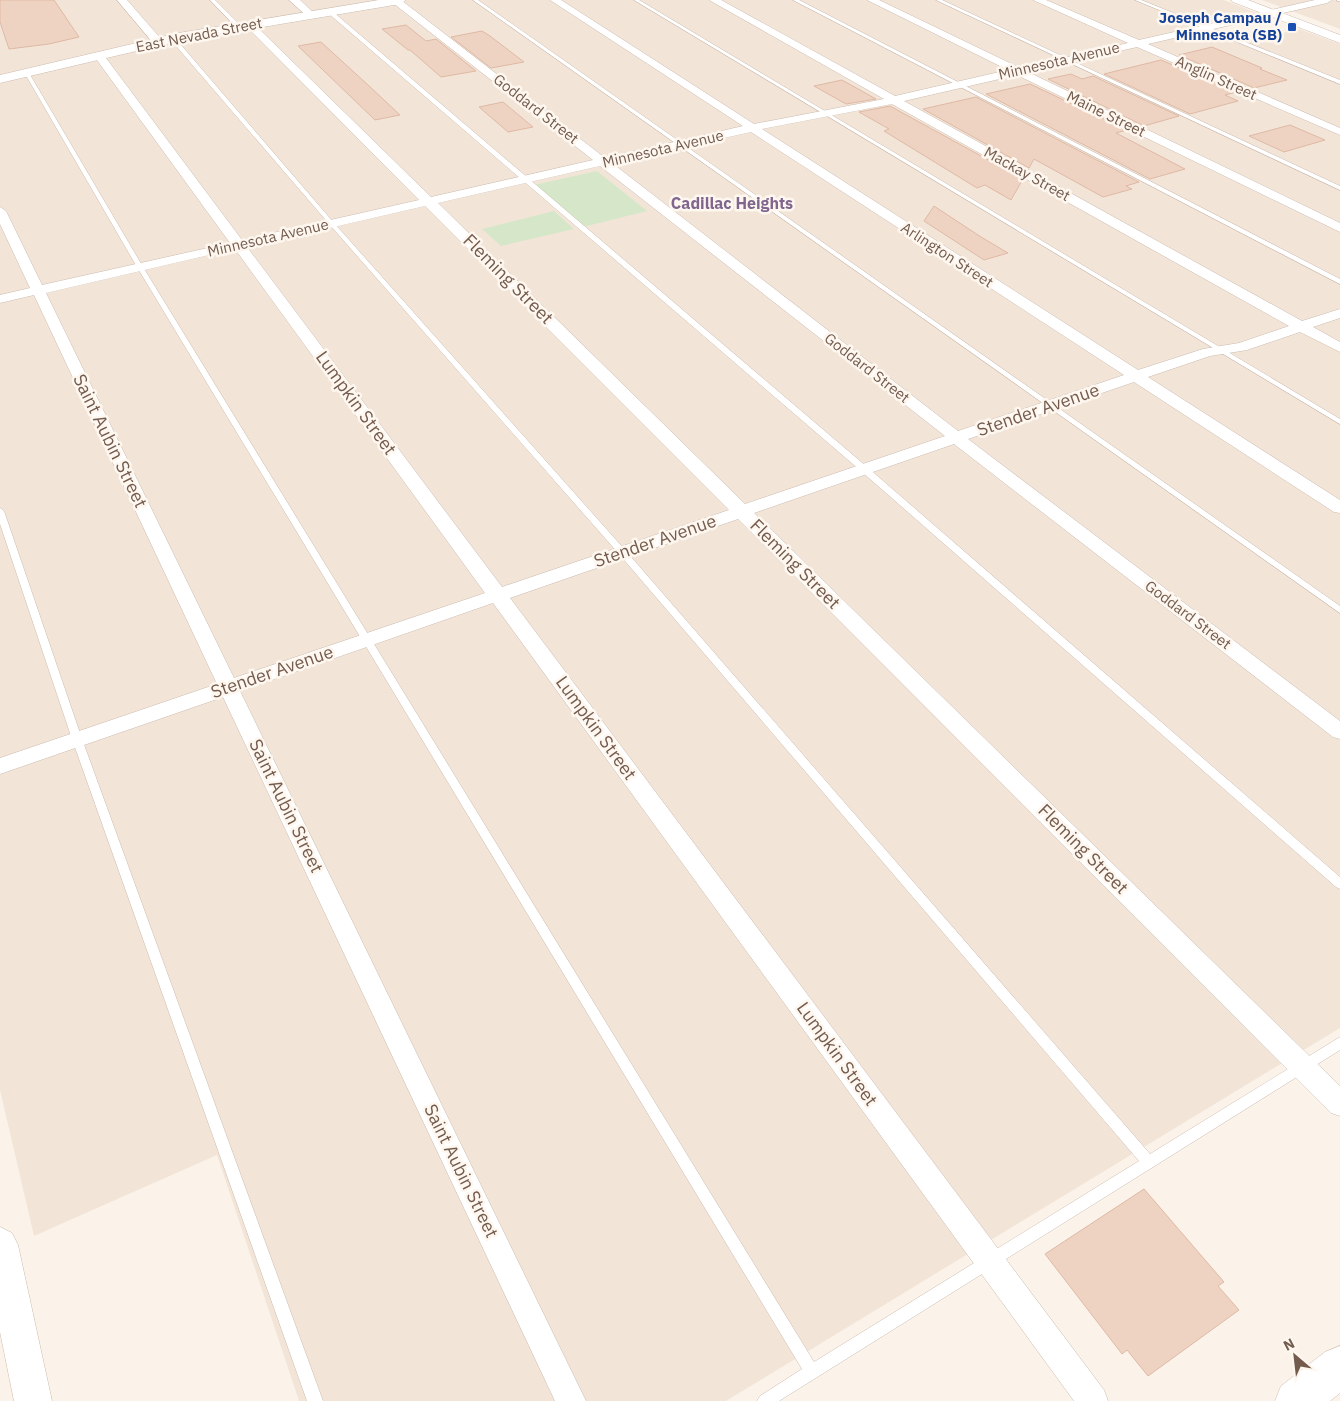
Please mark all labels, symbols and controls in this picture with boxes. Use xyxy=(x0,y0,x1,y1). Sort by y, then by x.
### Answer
place label: Joseph Campau / Minnesota (SB) xyxy=(1159,8,1282,44)
street label: East Nevada Street xyxy=(134,13,264,56)
marker: Joseph Campau / Minnesota (SB) xyxy=(1286,21,1298,33)
street label: Minnesota Avenue xyxy=(996,37,1121,84)
street label: Anglin Street xyxy=(1173,51,1260,104)
street label: Goddard Street xyxy=(490,69,583,148)
street label: Maine Street xyxy=(1064,86,1149,141)
street label: Minnesota Avenue xyxy=(600,125,725,172)
street label: Mackay Street xyxy=(981,142,1074,205)
district label: Cadillac Heights xyxy=(671,193,793,213)
street label: Minnesota Avenue xyxy=(205,214,330,261)
street label: Arlington Street xyxy=(898,218,997,291)
street label: Fleming Street xyxy=(458,229,558,329)
street label: Goddard Street xyxy=(821,328,914,407)
street label: Lumpkin Street xyxy=(311,346,402,459)
street label: Saint Aubin Street xyxy=(68,370,153,511)
street label: Stender Avenue xyxy=(974,378,1102,441)
street label: Stender Avenue xyxy=(591,509,719,572)
street label: Fleming Street xyxy=(745,514,845,614)
street label: Goddard Street xyxy=(1141,576,1235,653)
street label: Stender Avenue xyxy=(208,640,336,703)
street label: Lumpkin Street xyxy=(551,671,642,784)
street label: Saint Aubin Street xyxy=(244,735,329,876)
street label: Fleming Street xyxy=(1033,799,1133,899)
street label: Lumpkin Street xyxy=(792,997,883,1110)
street label: Saint Aubin Street xyxy=(419,1100,504,1241)
north arrow xyxy=(1270,1331,1320,1381)
text: N xyxy=(1280,1334,1298,1355)

